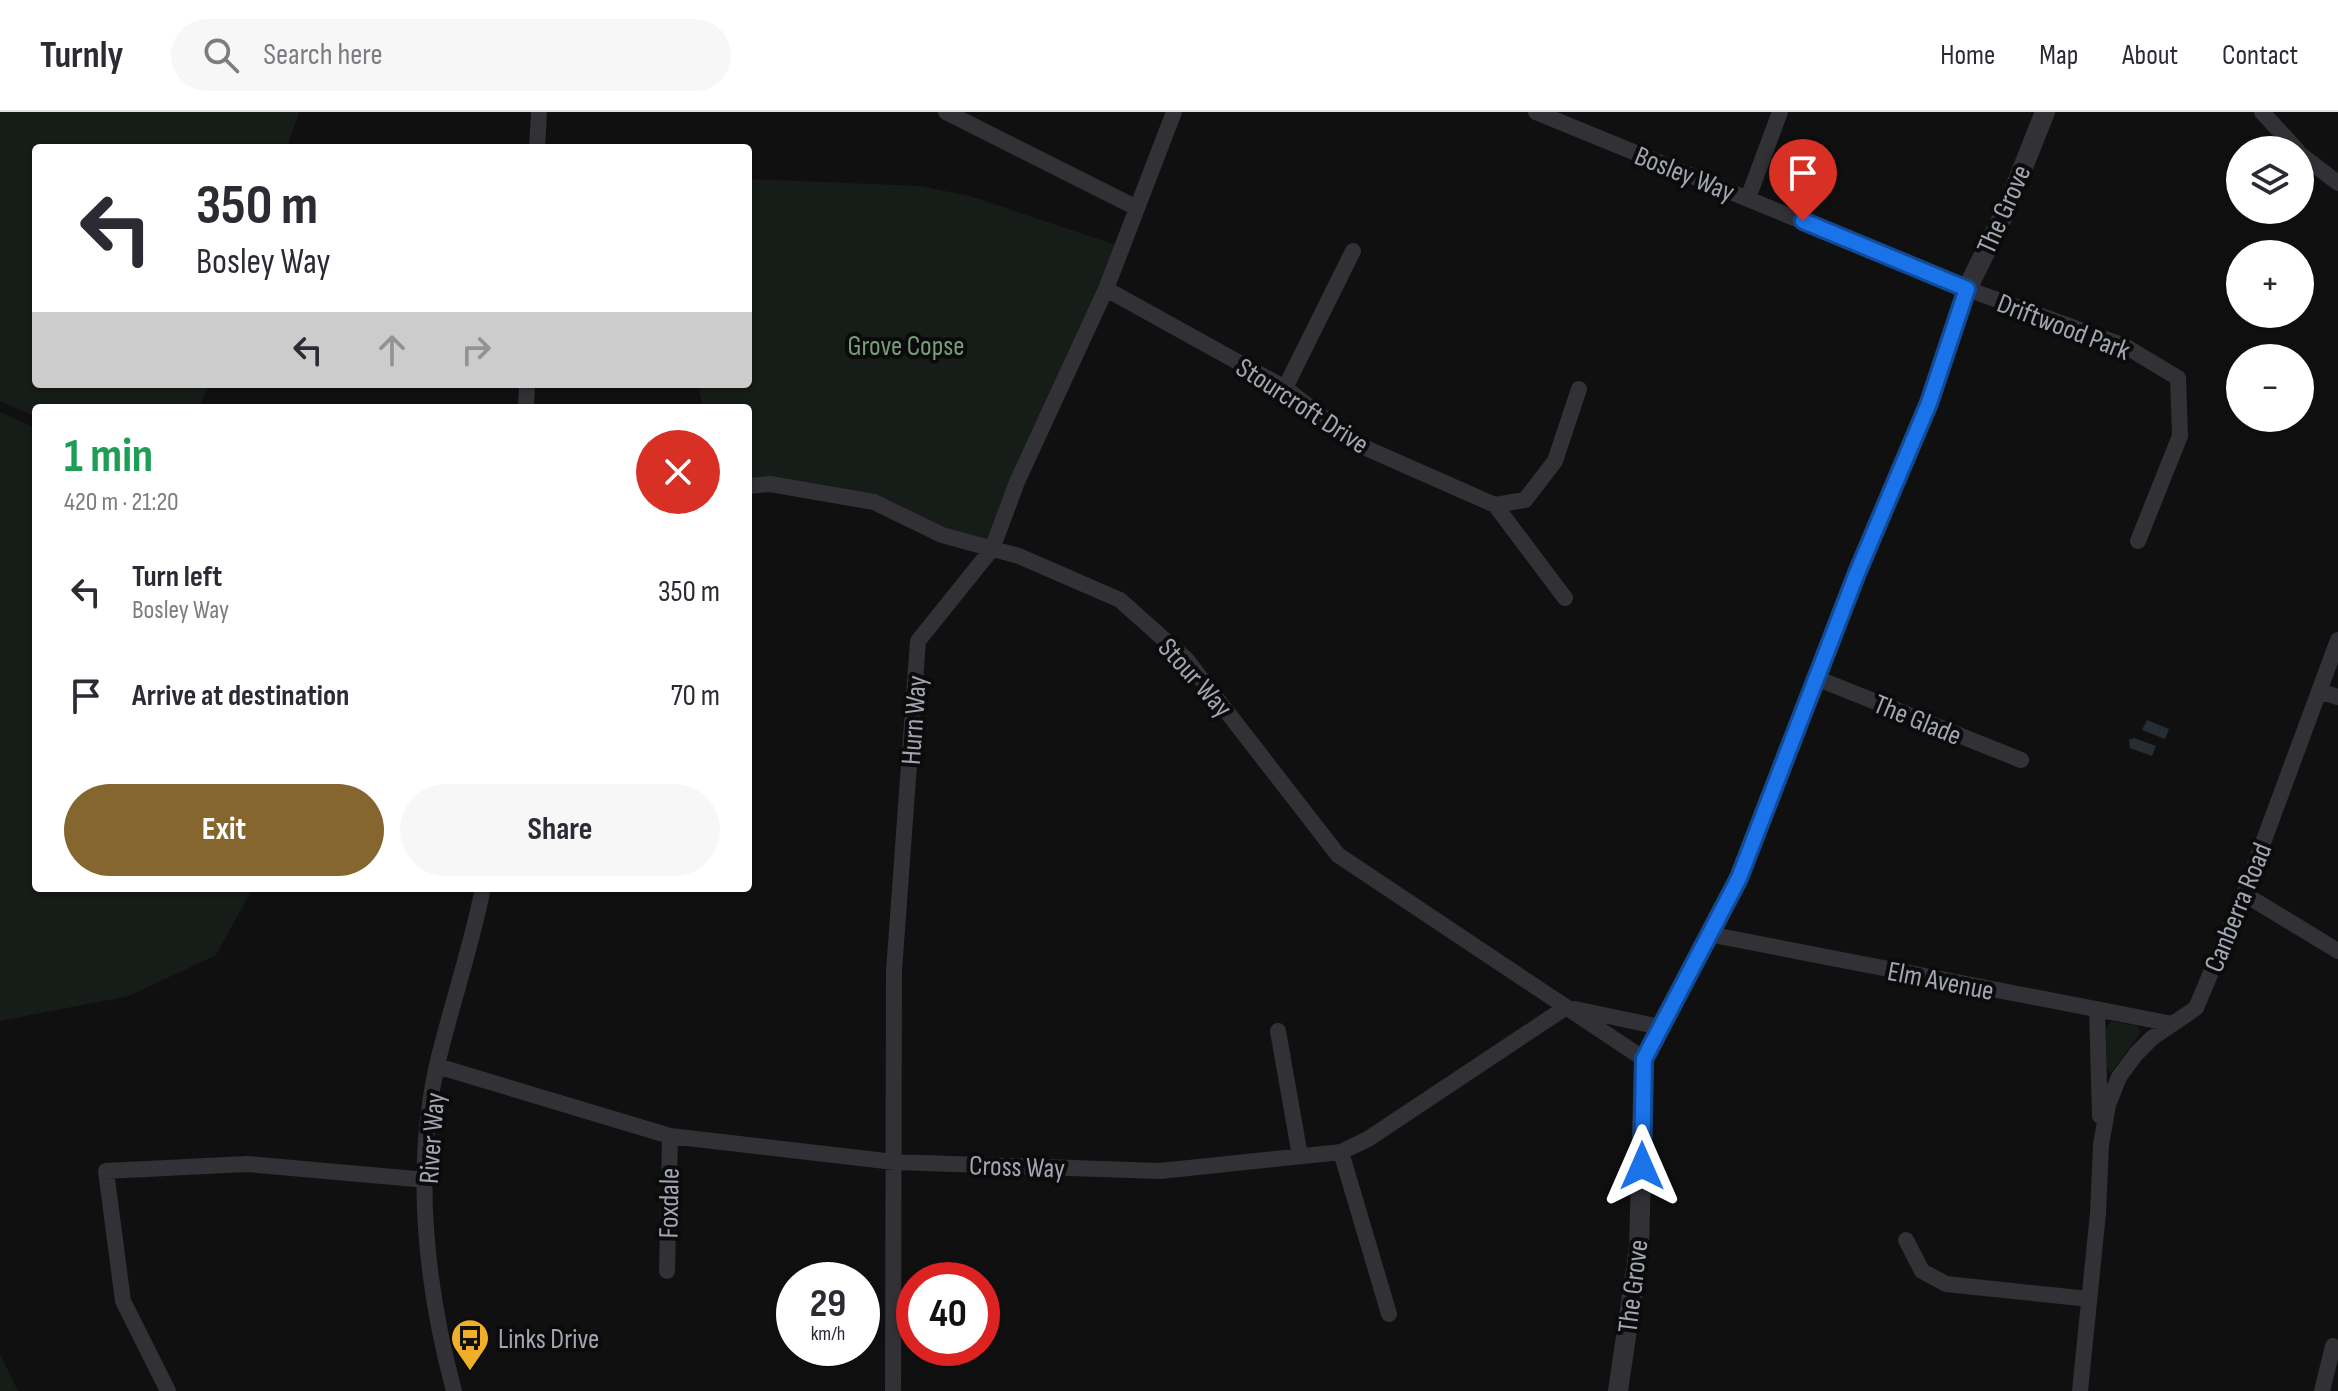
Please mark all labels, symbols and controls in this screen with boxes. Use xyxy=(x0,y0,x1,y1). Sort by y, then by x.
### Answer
search box xyxy=(171,19,731,91)
text: Turnly xyxy=(40,33,123,78)
icon: search xyxy=(199,33,243,77)
text: Search here xyxy=(263,37,383,73)
text: Home xyxy=(1940,39,1995,72)
text: Map xyxy=(2039,39,2078,72)
text: About xyxy=(2122,39,2178,72)
text: Contact xyxy=(2222,39,2298,72)
map controls xyxy=(2226,136,2314,432)
button: layers xyxy=(2226,136,2314,224)
pin xyxy=(1769,139,1837,221)
street label: Bosley Way xyxy=(1630,140,1739,209)
icon: arrive xyxy=(1781,151,1825,195)
street label: The Grove xyxy=(1970,160,2039,259)
text: 350 m xyxy=(196,173,318,240)
icon: left xyxy=(64,176,168,280)
button: + xyxy=(2226,240,2314,328)
text: Bosley Way xyxy=(196,241,330,284)
street label: Driftwood Park xyxy=(1992,287,2135,368)
icon: left xyxy=(286,328,330,372)
icon: ahead xyxy=(370,328,414,372)
icon: right xyxy=(454,328,498,372)
park label: Grove Copse xyxy=(847,330,965,363)
button: − xyxy=(2226,344,2314,432)
street label: Stourcroft Drive xyxy=(1230,351,1375,461)
text: 1 min xyxy=(64,428,153,485)
button: close xyxy=(636,430,720,514)
text: 420 m · 21:20 xyxy=(64,487,179,518)
text: Turn left xyxy=(132,559,222,595)
icon: left xyxy=(64,570,108,614)
text: 350 m xyxy=(658,574,720,610)
text: Bosley Way xyxy=(132,595,229,626)
street label: Stour Way xyxy=(1151,632,1239,724)
icon: arrive xyxy=(64,674,108,718)
street label: Hurn Way xyxy=(895,674,934,766)
text: Arrive at destination xyxy=(132,678,349,714)
text: 70 m xyxy=(671,678,720,714)
street label: The Glade xyxy=(1869,688,1966,753)
button: Exit xyxy=(64,784,384,876)
button: Share xyxy=(400,784,720,876)
street label: Canberra Road xyxy=(2198,838,2279,977)
street label: Elm Avenue xyxy=(1885,955,1997,1008)
street label: River Way xyxy=(413,1091,452,1185)
position arrow xyxy=(1600,1124,1684,1208)
street label: Cross Way xyxy=(969,1149,1066,1186)
street label: Foxdale xyxy=(652,1167,687,1239)
street label: The Grove xyxy=(1611,1238,1656,1335)
speed limit sign: 40 xyxy=(896,1262,1000,1366)
text: 29 xyxy=(810,1280,846,1328)
bus stop icon: Links Drive xyxy=(449,1317,491,1372)
text: km/h xyxy=(811,1322,845,1346)
place label: Links Drive xyxy=(498,1323,599,1356)

